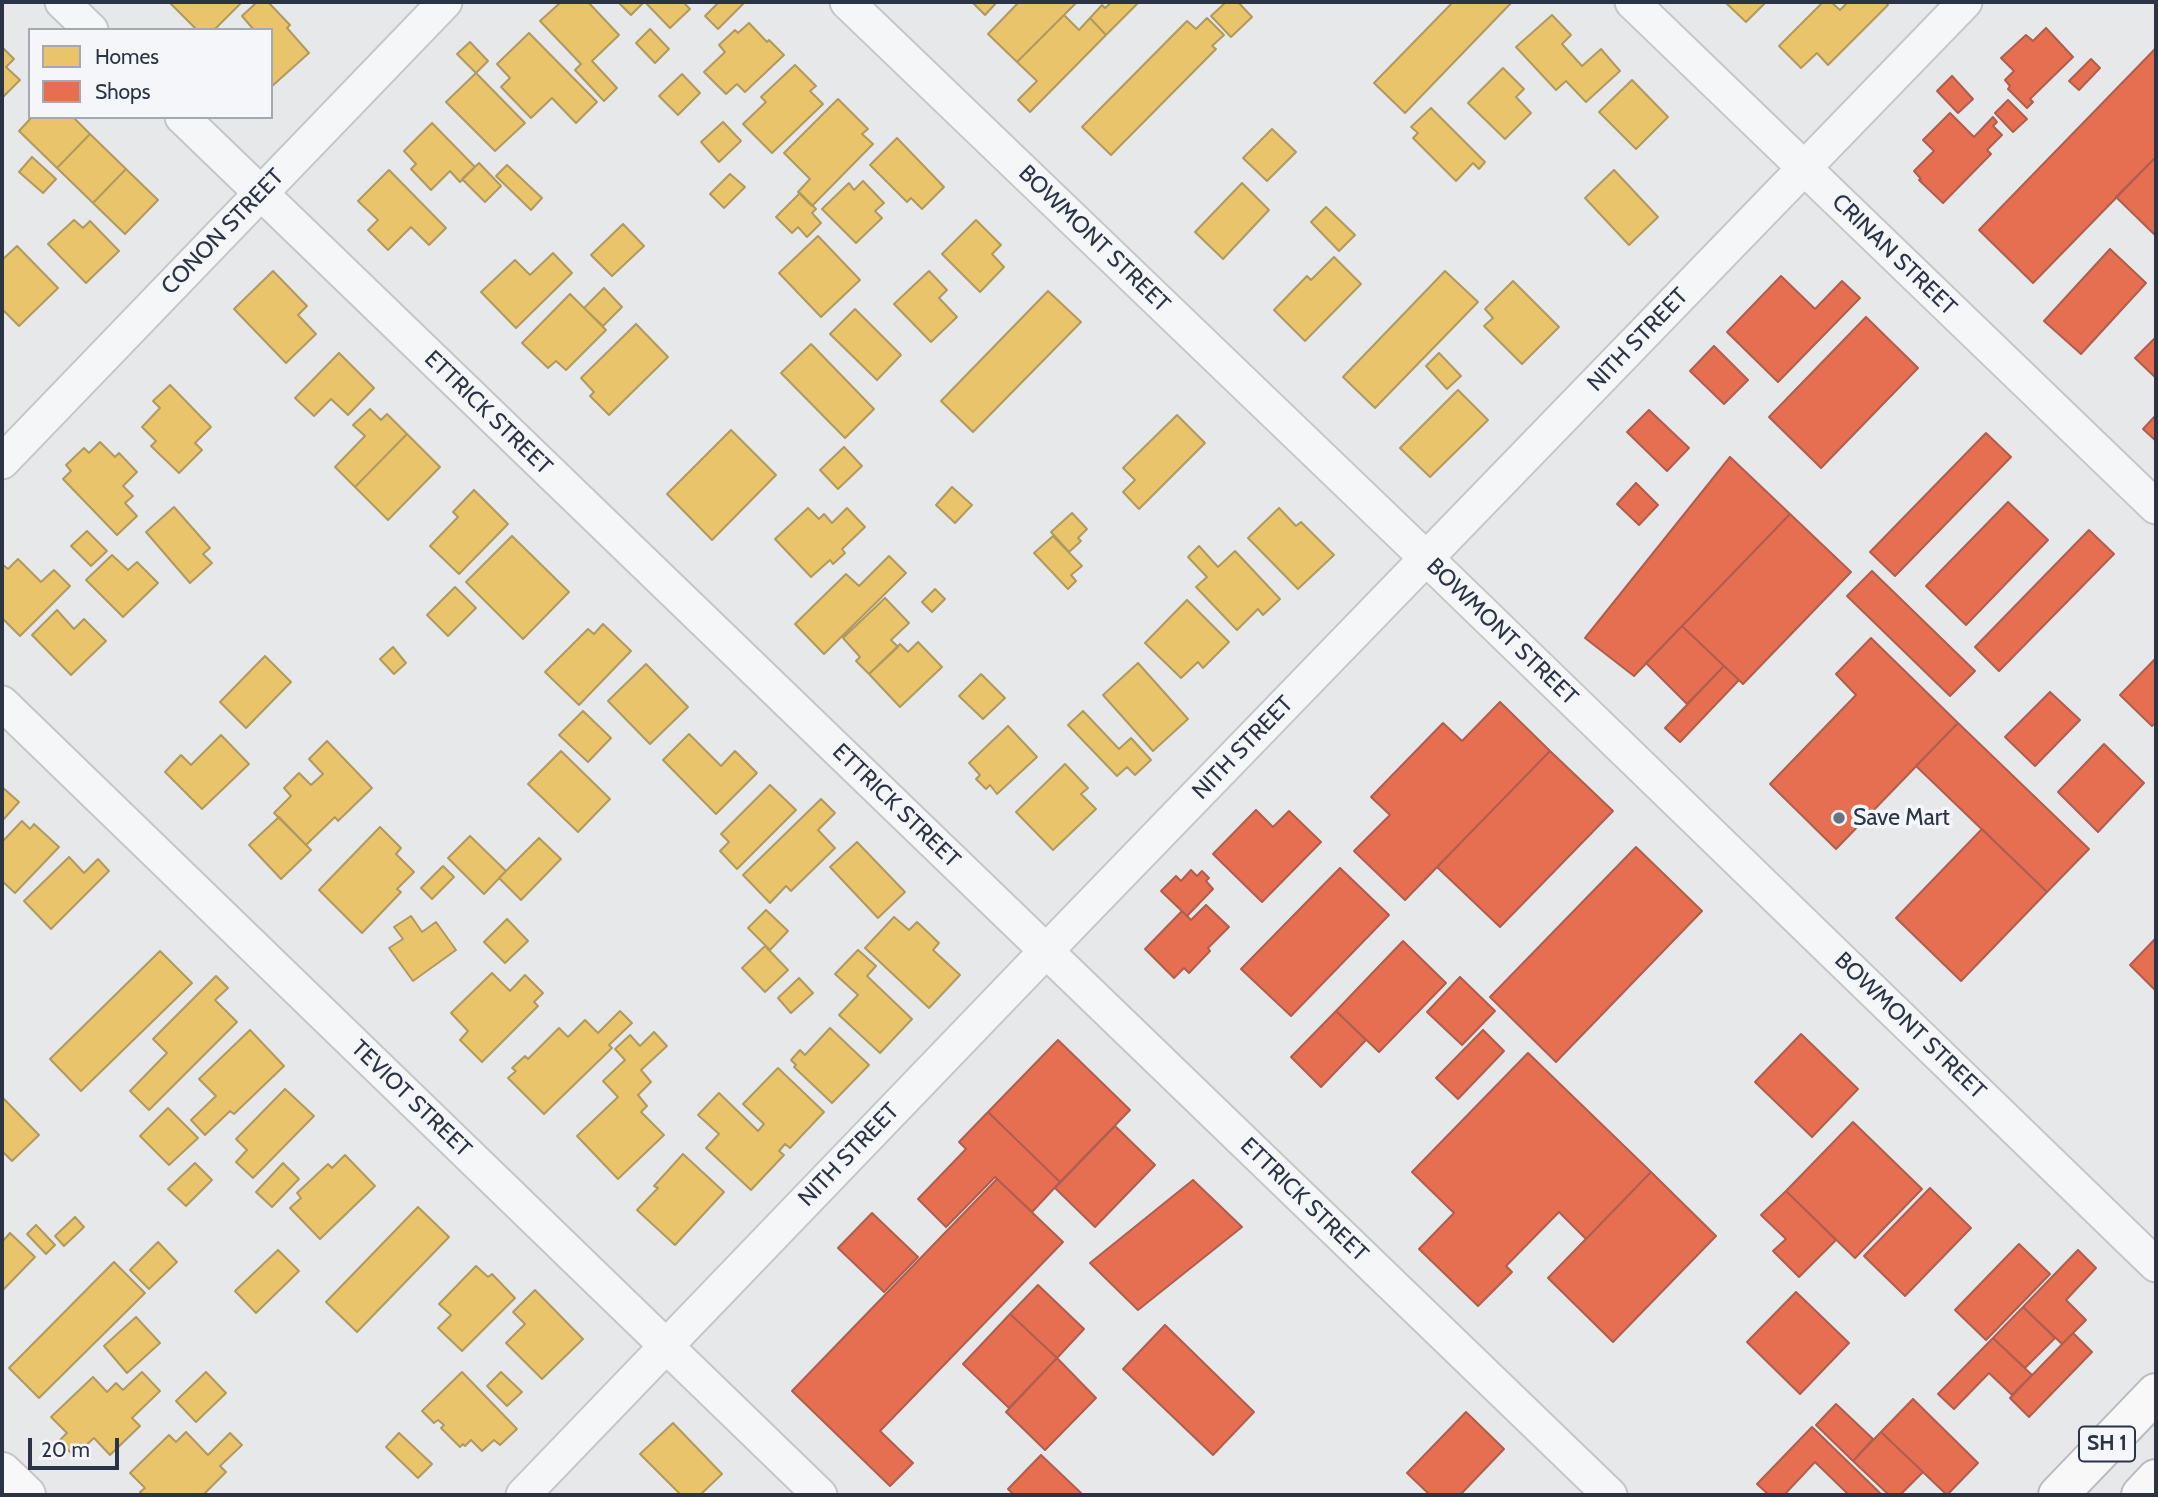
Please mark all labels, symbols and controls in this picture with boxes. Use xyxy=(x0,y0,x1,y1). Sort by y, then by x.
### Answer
legend xyxy=(28,28,273,119)
text: Homes xyxy=(95,44,159,69)
text: Shops xyxy=(95,79,150,104)
street label: BOWMONT STREET xyxy=(1013,160,1175,318)
street label: CONON STREET xyxy=(156,163,290,301)
street label: CRINAN STREET xyxy=(1826,188,1962,322)
street label: NITH STREET xyxy=(1582,283,1694,397)
street label: ETTRICK STREET xyxy=(418,345,558,481)
street label: BOWMONT STREET xyxy=(1421,553,1583,711)
street label: NITH STREET xyxy=(1187,691,1299,805)
street label: ETTRICK STREET xyxy=(826,738,966,874)
place label: Save Mart xyxy=(1853,804,1950,832)
marker: Save Mart xyxy=(1831,810,1847,826)
street label: BOWMONT STREET xyxy=(1829,947,1991,1105)
street label: TEVIOT STREET xyxy=(345,1035,477,1163)
street label: NITH STREET xyxy=(793,1098,905,1212)
street label: ETTRICK STREET xyxy=(1234,1132,1374,1268)
scale bar xyxy=(32,1424,122,1468)
road number: SH 1 xyxy=(2079,1426,2135,1462)
text: 20 m xyxy=(41,1437,90,1462)

